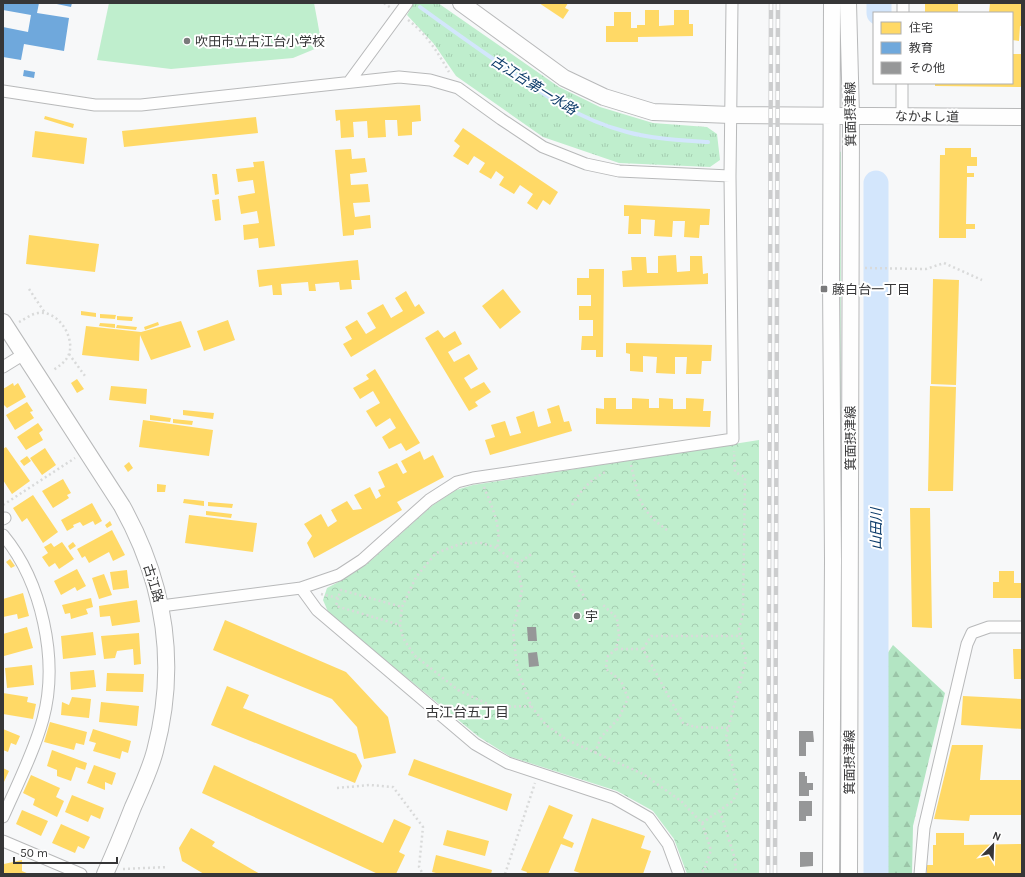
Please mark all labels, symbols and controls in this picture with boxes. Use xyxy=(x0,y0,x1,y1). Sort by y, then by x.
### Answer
legend xyxy=(873,12,1013,84)
text: 住宅 xyxy=(909,21,933,35)
place label: 吹田市立古江台小学校 xyxy=(195,34,325,49)
marker: 吹田市立古江台小学校 xyxy=(182,36,192,46)
text: 教育 xyxy=(909,41,933,55)
water label: 古江台第一水路 xyxy=(488,52,581,119)
text: その他 xyxy=(909,61,945,75)
street label: 箕面摂津線 xyxy=(842,81,859,147)
street label: なかよし道 xyxy=(895,108,959,125)
place label: 藤白台一丁目 xyxy=(832,282,910,297)
marker: 藤白台一丁目 xyxy=(819,284,829,294)
street label: 箕面摂津線 xyxy=(843,405,858,471)
water label: 山田川 xyxy=(868,506,885,550)
street label: 古江路 xyxy=(141,562,166,604)
place label: 宇 xyxy=(585,609,598,624)
marker: 宇 xyxy=(572,611,582,621)
district label: 古江台五丁目 xyxy=(425,704,509,721)
street label: 箕面摂津線 xyxy=(842,729,857,795)
north arrow xyxy=(973,825,1013,865)
text: N xyxy=(991,829,1003,844)
scale bar xyxy=(14,839,117,865)
text: 50 m xyxy=(20,846,48,860)

